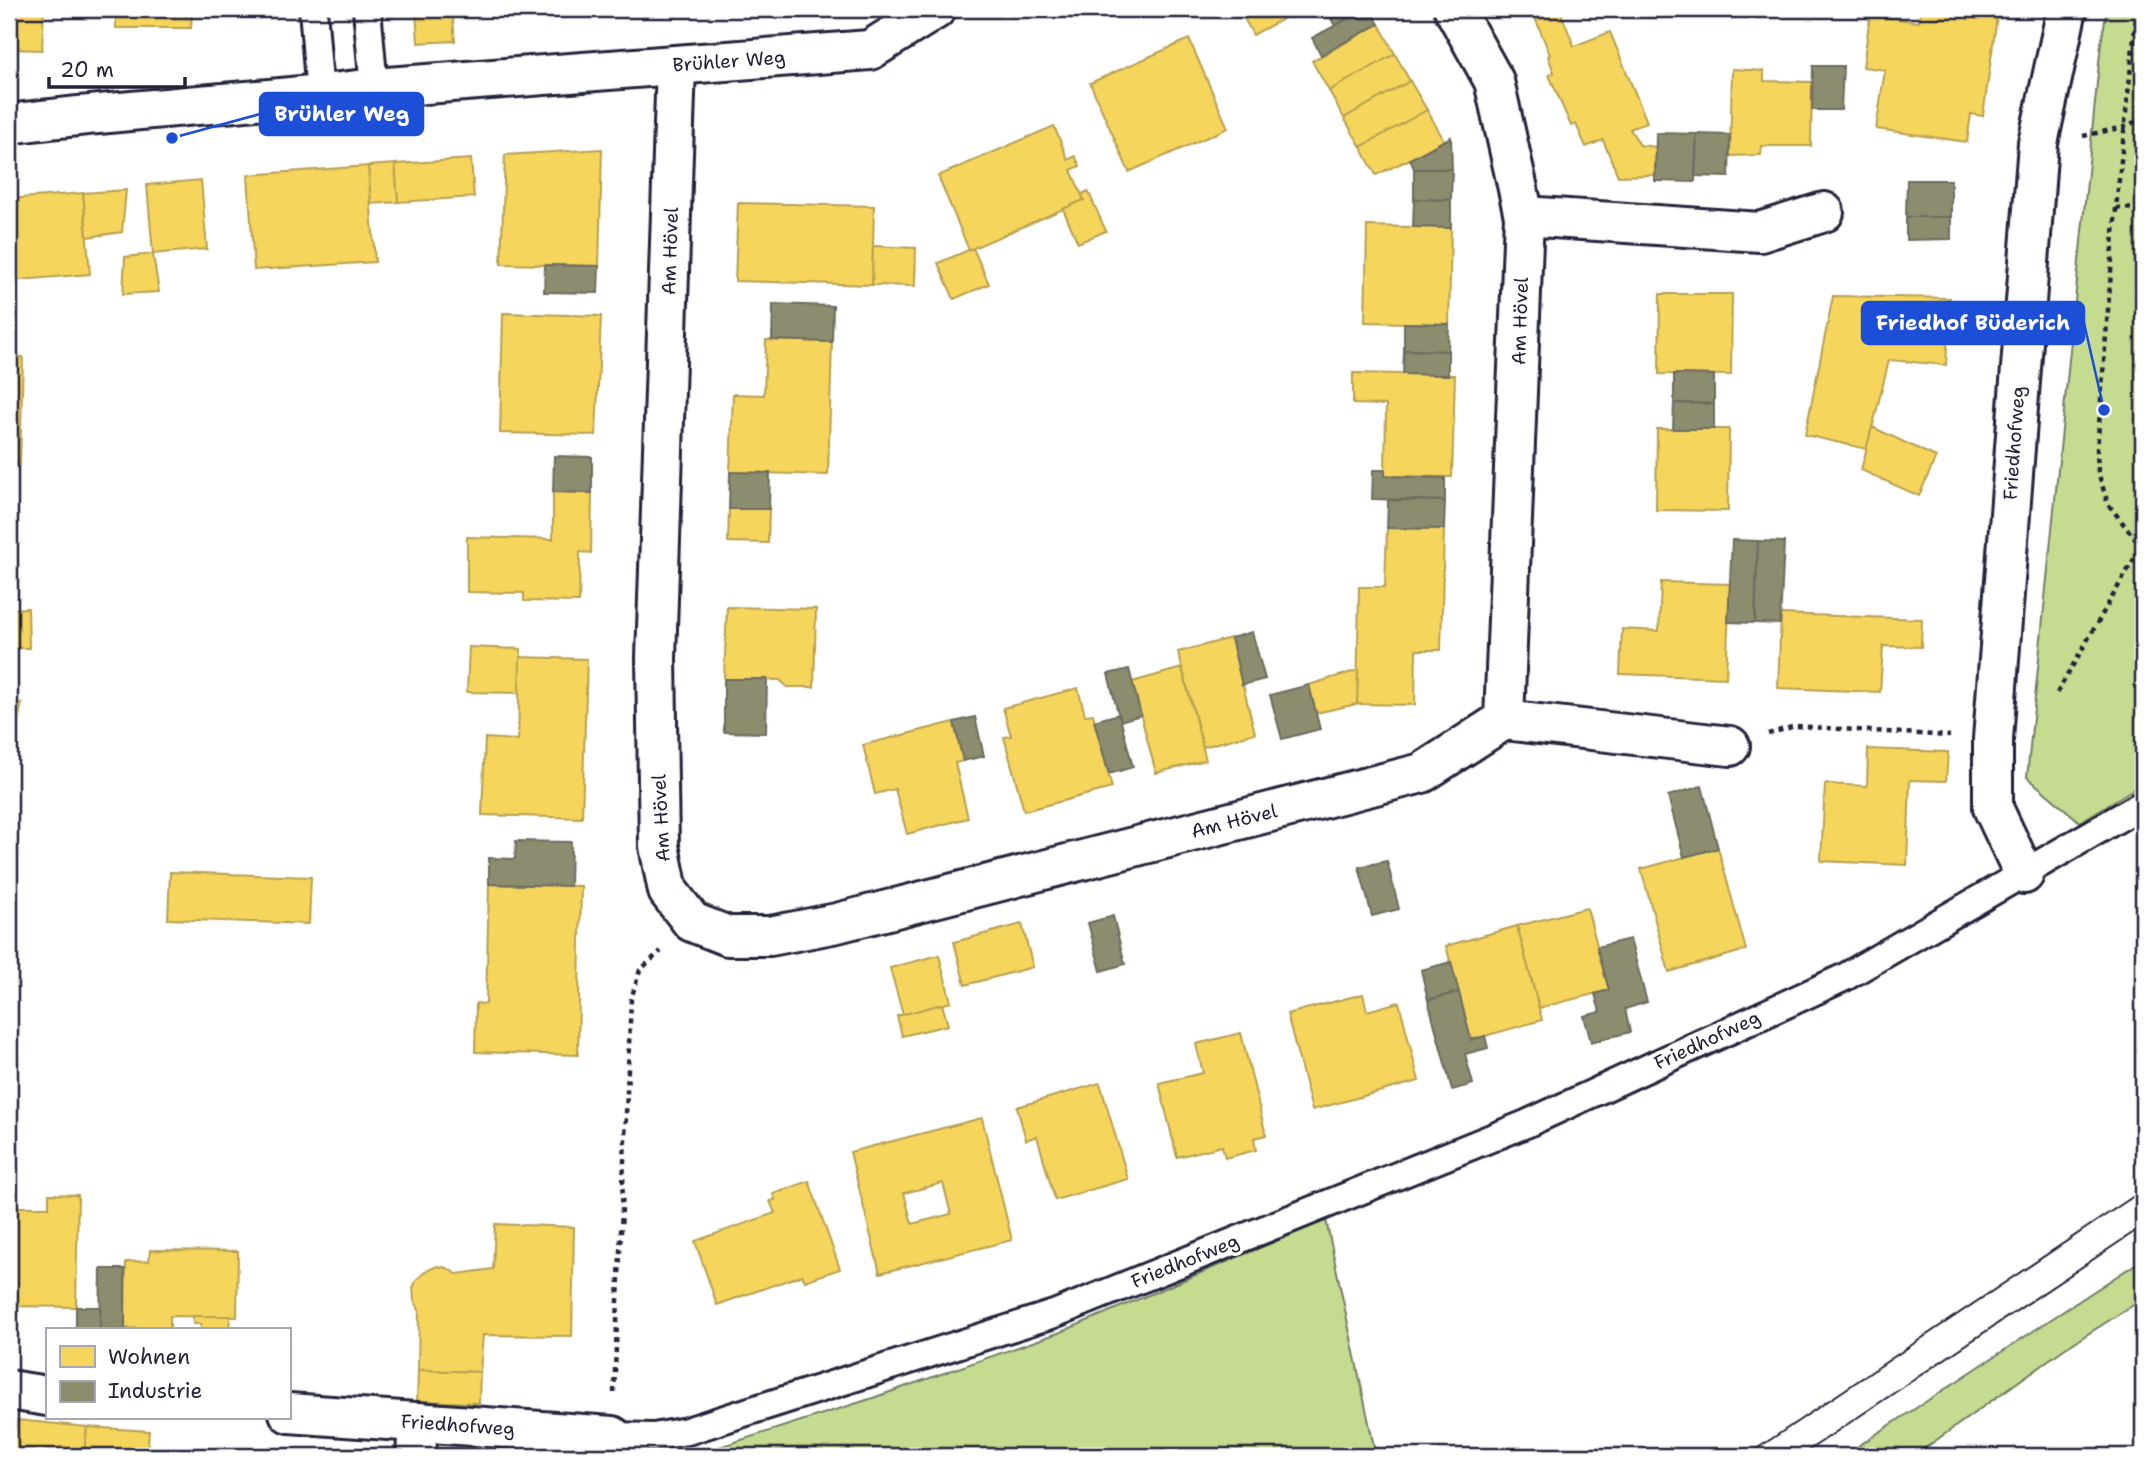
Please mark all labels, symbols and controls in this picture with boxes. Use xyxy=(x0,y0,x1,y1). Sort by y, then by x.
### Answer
street label: Brühler Weg xyxy=(672,45,786,77)
scale bar xyxy=(49,46,186,90)
text: 20 m xyxy=(60,56,114,84)
callout: Brühler Weg xyxy=(260,93,423,135)
text: Brühler Weg xyxy=(274,100,410,128)
street label: Am Hövel xyxy=(656,206,684,295)
street label: Am Hövel xyxy=(1506,276,1534,365)
callout: Friedhof Büderich xyxy=(1862,302,2084,344)
text: Friedhof Büderich xyxy=(1876,309,2070,337)
street label: Friedhofweg xyxy=(1998,385,2030,501)
street label: Am Hövel xyxy=(646,773,676,863)
street label: Am Hövel xyxy=(1188,798,1280,844)
street label: Friedhofweg xyxy=(1650,1005,1764,1075)
street label: Friedhofweg xyxy=(1127,1228,1243,1294)
legend xyxy=(46,1328,290,1420)
text: Wohnen xyxy=(108,1343,190,1371)
text: Industrie xyxy=(108,1377,202,1405)
street label: Friedhofweg xyxy=(400,1409,516,1441)

